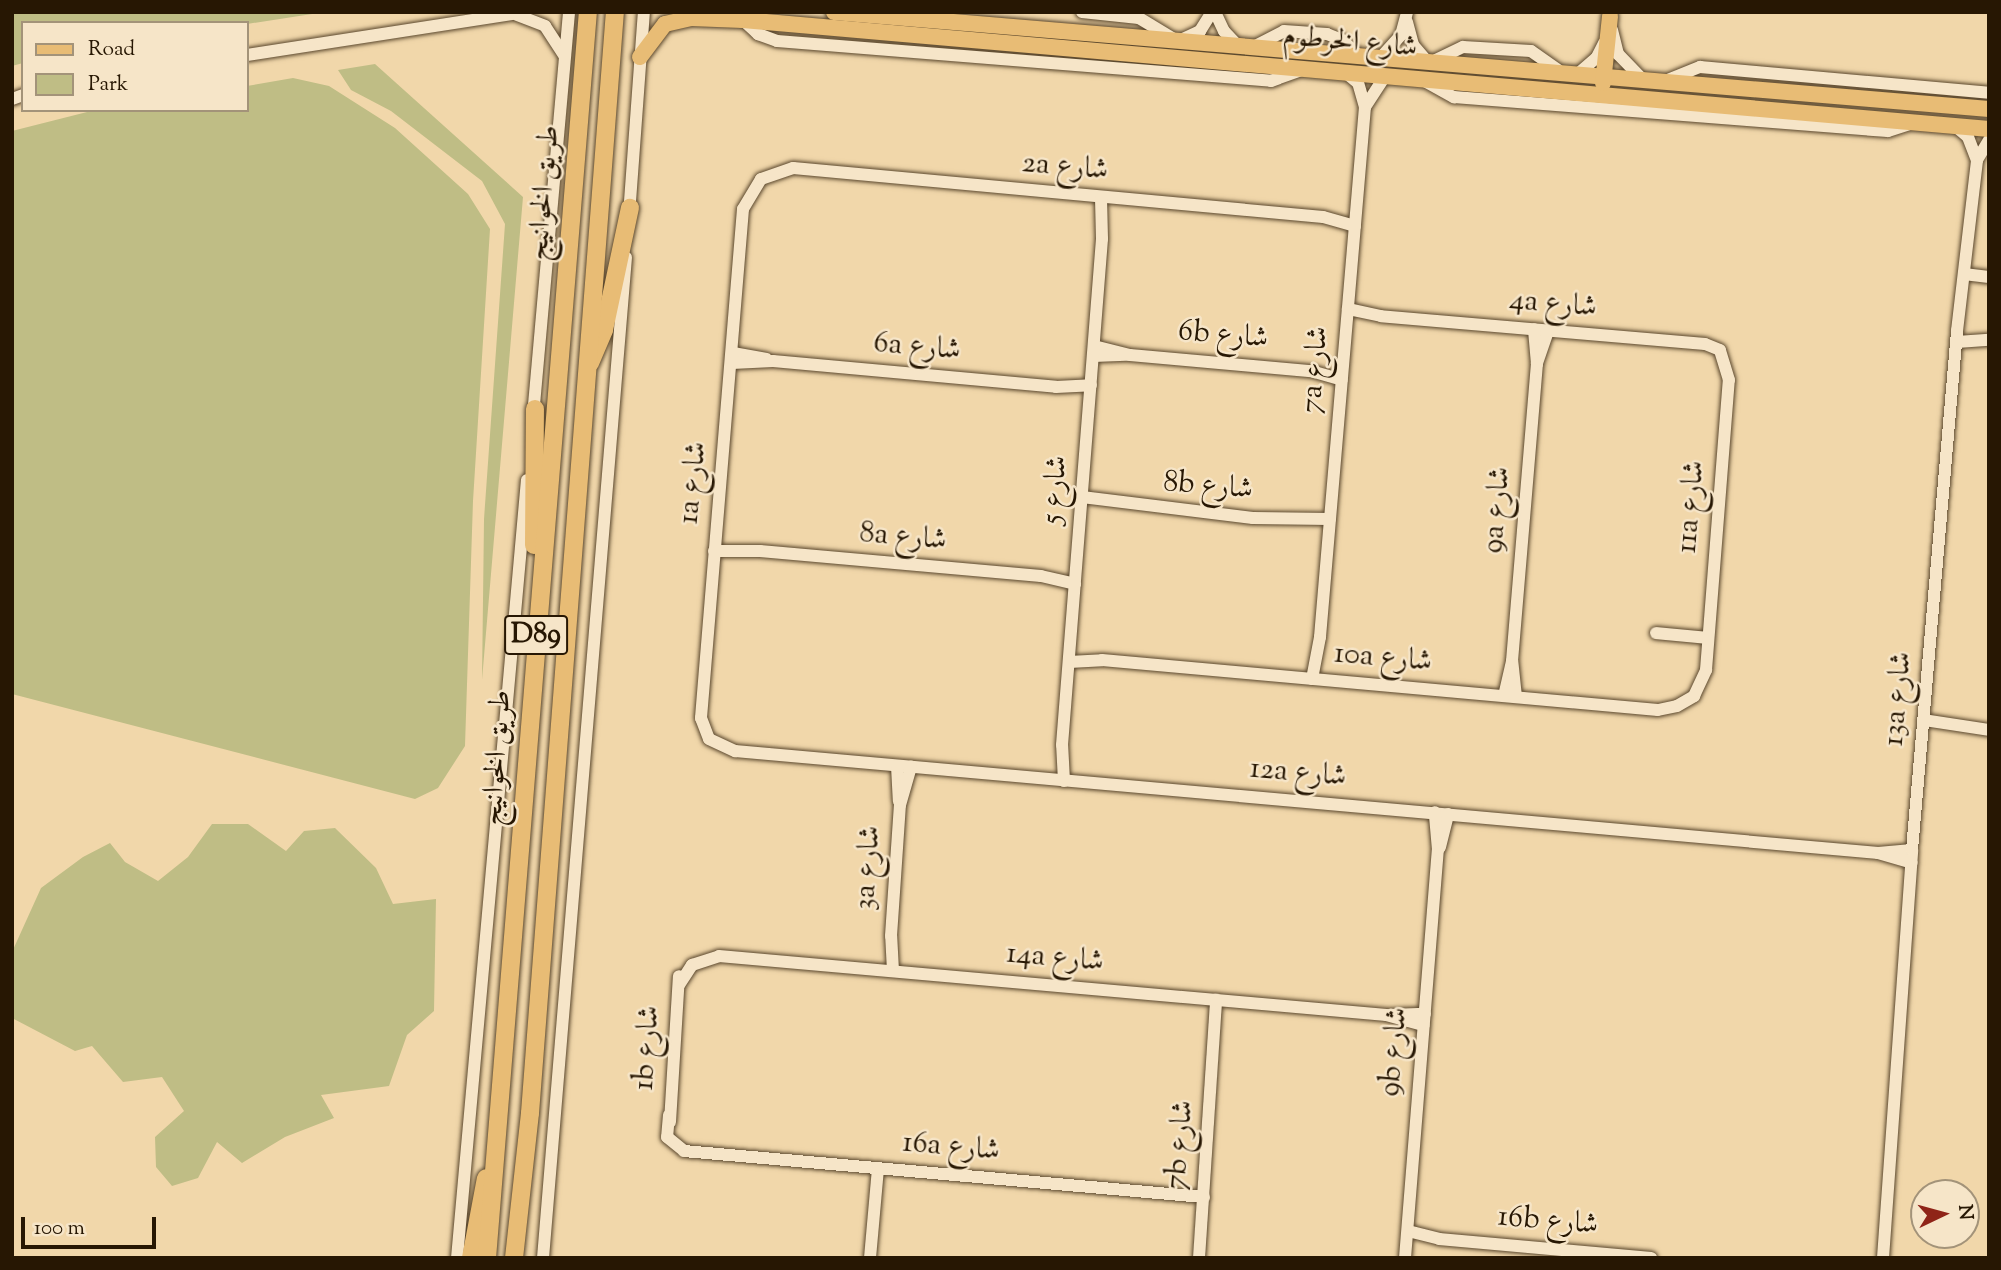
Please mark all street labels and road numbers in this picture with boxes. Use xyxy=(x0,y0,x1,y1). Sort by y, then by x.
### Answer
street label: شارع الخرطوم xyxy=(1281,19,1419,67)
street label: طريق الخوانيج xyxy=(521,124,569,262)
street label: 2a شارع xyxy=(1020,146,1110,190)
street label: 4a شارع xyxy=(1508,283,1598,327)
street label: 6b شارع xyxy=(1176,314,1270,358)
street label: 7a شارع xyxy=(1294,325,1338,415)
street label: 6a شارع xyxy=(872,326,962,370)
street label: 1a شارع xyxy=(672,440,716,526)
street label: شارع 5 xyxy=(1035,454,1077,526)
street label: 11a شارع xyxy=(1670,459,1714,555)
street label: 8b شارع xyxy=(1162,465,1254,509)
street label: 9a شارع xyxy=(1476,465,1520,555)
street label: 8a شارع xyxy=(858,516,948,560)
road number: D89 xyxy=(503,610,569,660)
street label: 10a شارع xyxy=(1333,637,1433,681)
street label: 13a شارع xyxy=(1877,650,1921,748)
street label: طريق الخوانيج xyxy=(475,689,521,827)
street label: 12a شارع xyxy=(1248,752,1348,796)
street label: 3a شارع xyxy=(848,825,890,911)
street label: 14a شارع xyxy=(1005,937,1105,981)
street label: 1b شارع xyxy=(627,1004,669,1092)
street label: 9b شارع xyxy=(1373,1006,1417,1098)
street label: 7b شارع xyxy=(1159,1099,1203,1191)
street label: 16a شارع xyxy=(901,1126,1001,1170)
street label: 16b شارع xyxy=(1496,1200,1600,1244)

